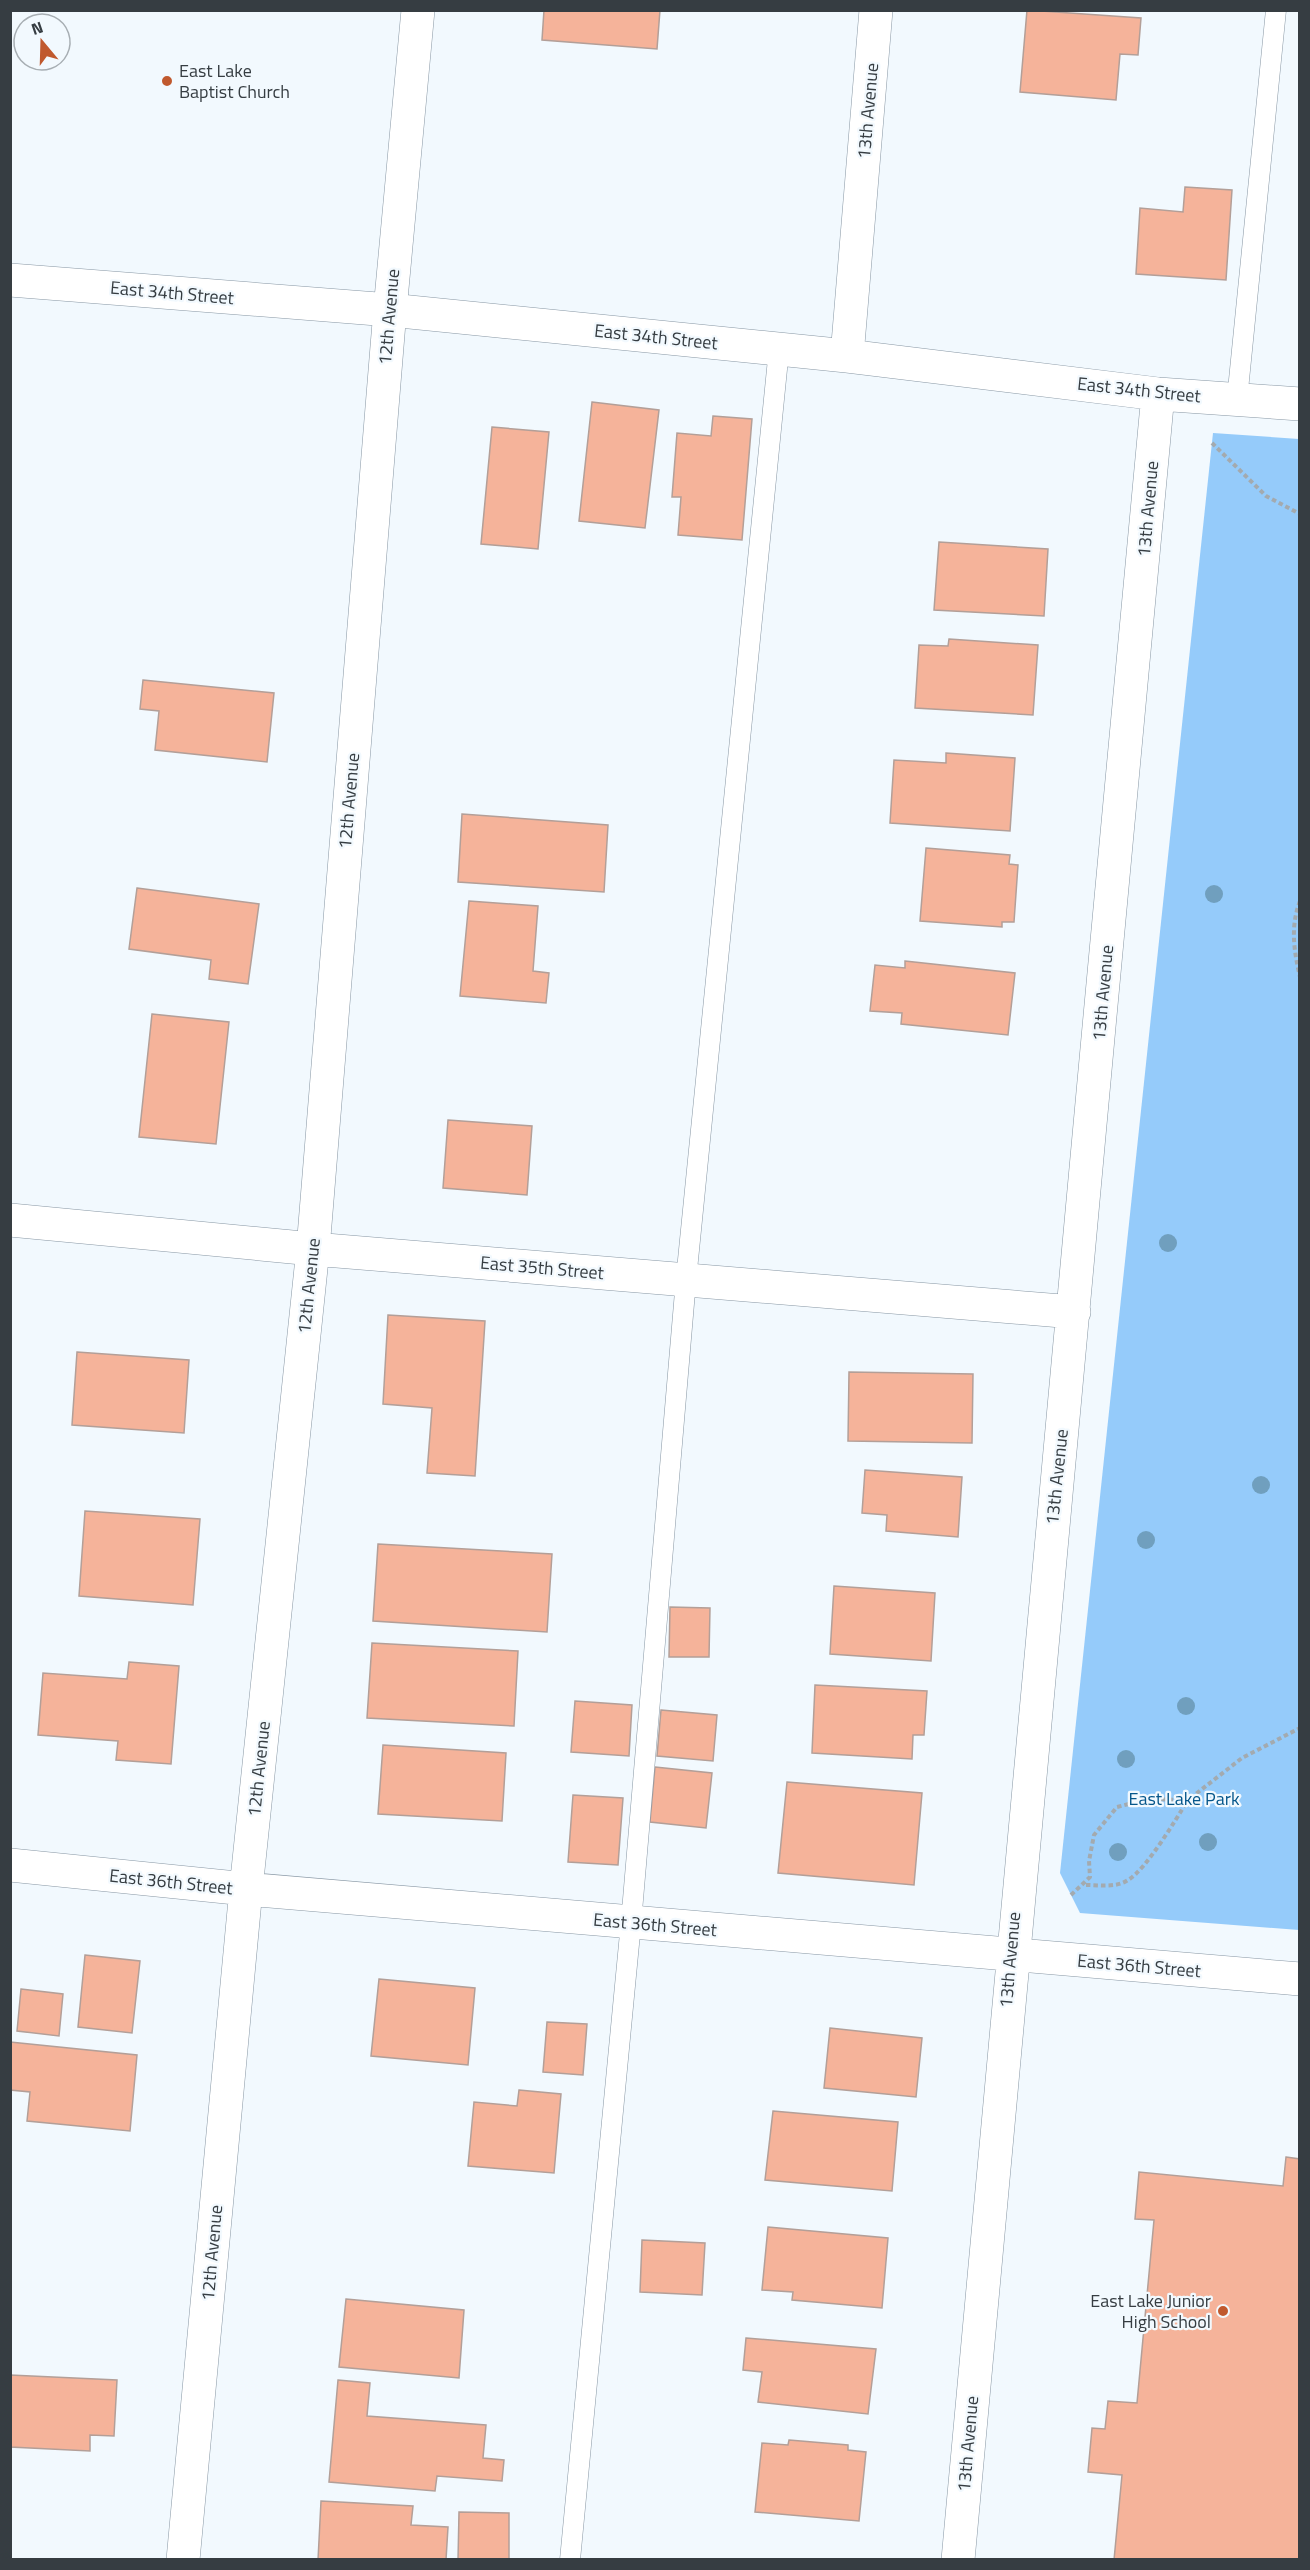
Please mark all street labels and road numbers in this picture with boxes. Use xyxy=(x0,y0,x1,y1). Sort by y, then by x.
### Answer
street label: 13th Avenue xyxy=(850,62,885,160)
street label: 12th Avenue xyxy=(371,268,406,366)
street label: East 34th Street xyxy=(109,274,236,311)
street label: East 34th Street xyxy=(593,317,720,356)
street label: East 34th Street xyxy=(1076,370,1203,409)
street label: 13th Avenue xyxy=(1130,460,1165,558)
street label: 12th Avenue xyxy=(331,752,366,850)
street label: 13th Avenue xyxy=(1085,944,1120,1042)
street label: 12th Avenue xyxy=(290,1237,327,1335)
street label: East 35th Street xyxy=(479,1249,606,1286)
street label: 13th Avenue xyxy=(1038,1428,1075,1526)
street label: 12th Avenue xyxy=(240,1720,277,1818)
street label: East 36th Street xyxy=(108,1862,235,1901)
street label: East 36th Street xyxy=(592,1906,719,1943)
street label: 13th Avenue xyxy=(992,1911,1027,2009)
street label: East 36th Street xyxy=(1076,1947,1203,1984)
street label: 12th Avenue xyxy=(194,2204,229,2302)
street label: 13th Avenue xyxy=(950,2395,985,2493)

